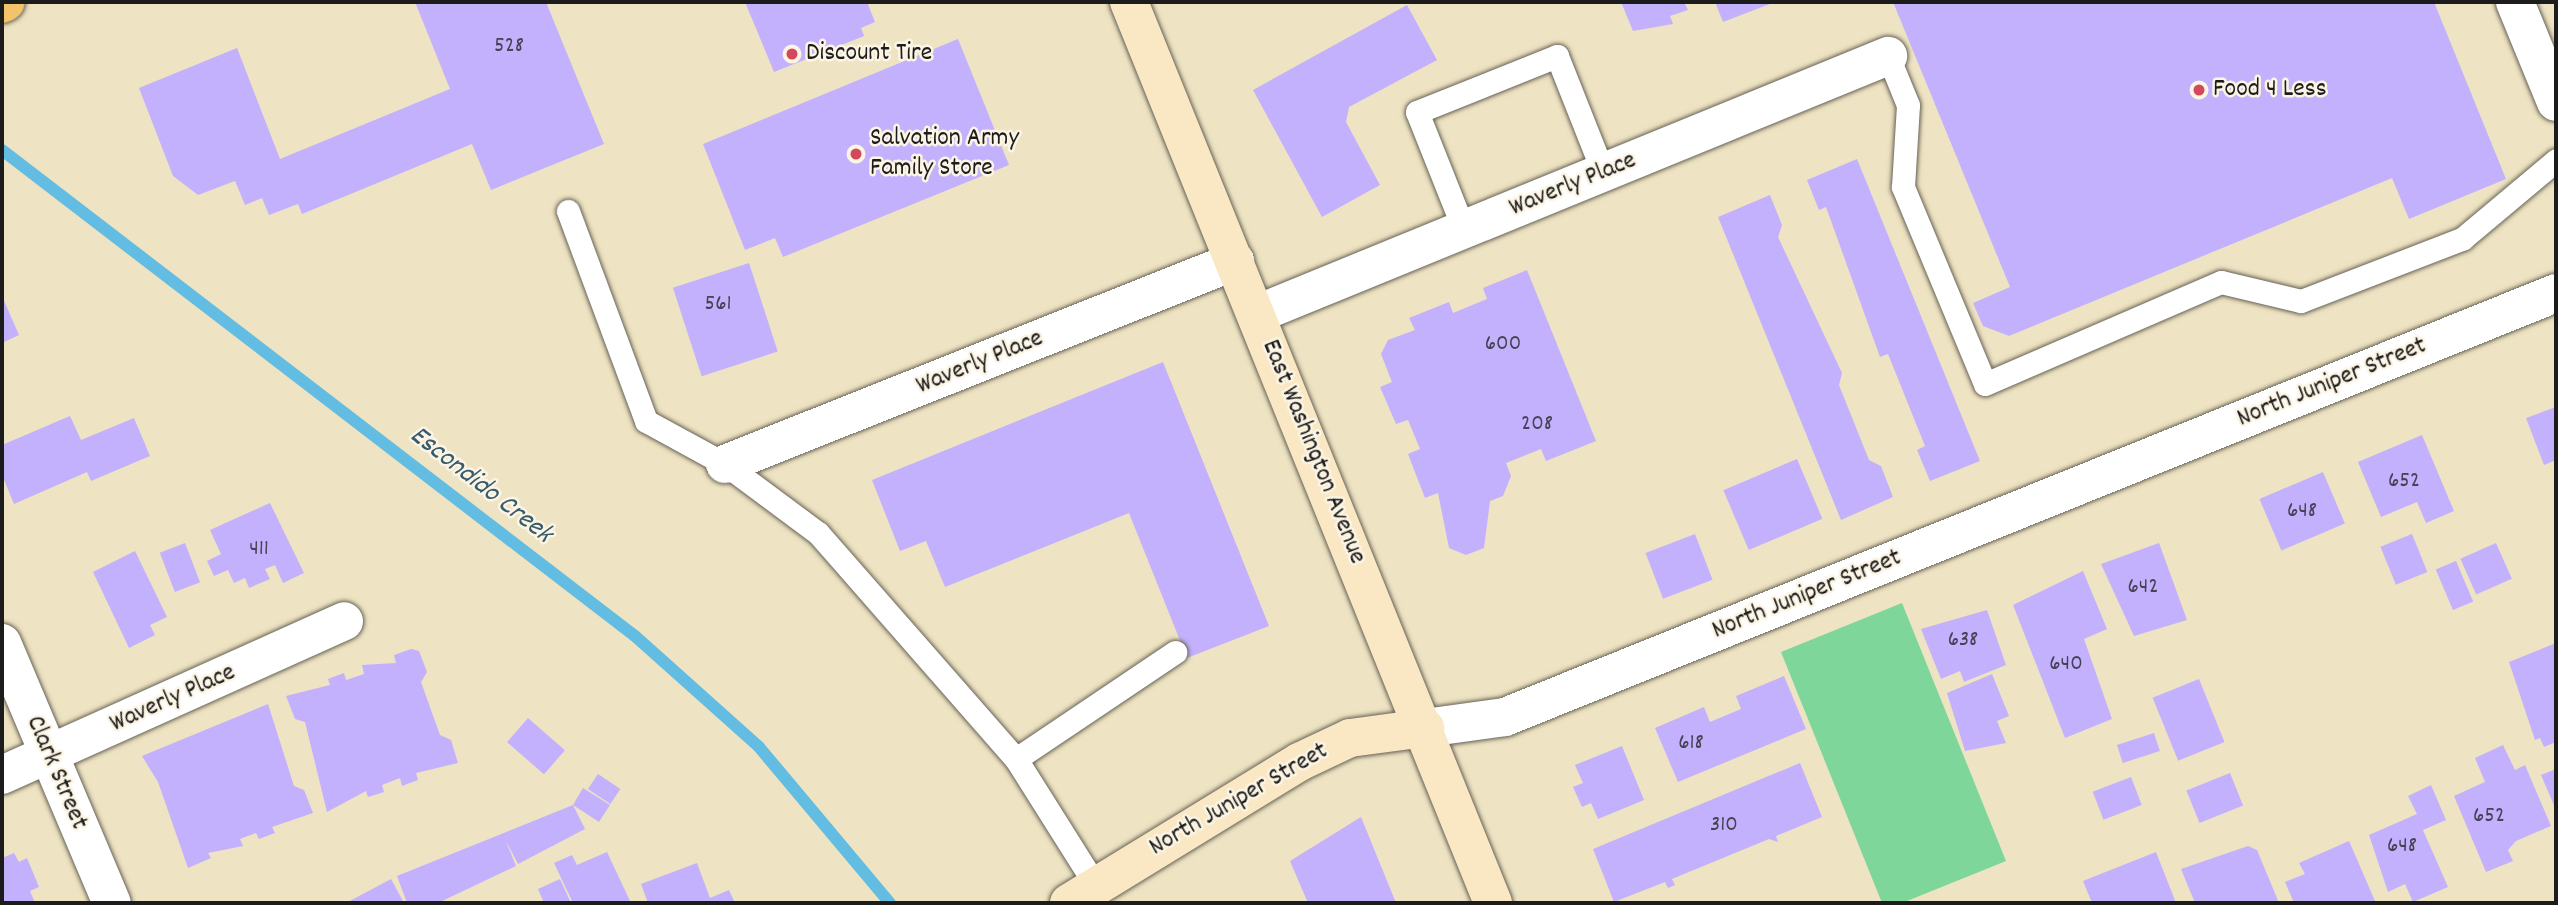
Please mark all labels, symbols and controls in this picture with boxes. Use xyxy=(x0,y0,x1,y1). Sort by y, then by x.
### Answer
house number: 528 xyxy=(494,33,524,61)
place label: Discount Tire xyxy=(806,38,932,70)
marker: Discount Tire xyxy=(784,46,800,62)
place label: Food 4 Less xyxy=(2213,74,2327,106)
marker: Food 4 Less xyxy=(2191,82,2207,98)
place label: Salvation Army Family Store xyxy=(870,123,1019,184)
street label: Waverly Place xyxy=(1505,145,1641,225)
marker: Salvation Army Family Store xyxy=(848,146,864,162)
house number: 561 xyxy=(705,291,731,319)
street label: Waverly Place xyxy=(912,323,1048,403)
house number: 600 xyxy=(1485,331,1521,359)
street label: North Juniper Street xyxy=(2233,331,2431,435)
street label: East Washington Avenue xyxy=(1254,335,1372,569)
house number: 208 xyxy=(1521,411,1553,439)
water label: Escondido Creek xyxy=(402,420,558,552)
house number: 652 xyxy=(2388,468,2420,496)
house number: 648 xyxy=(2287,498,2317,526)
house number: 411 xyxy=(249,536,269,564)
street label: North Juniper Street xyxy=(1708,543,1906,647)
house number: 642 xyxy=(2128,574,2158,602)
house number: 638 xyxy=(1948,627,1978,655)
house number: 640 xyxy=(2049,651,2083,679)
street label: Waverly Place xyxy=(106,658,240,740)
street label: Clark Street xyxy=(18,711,94,835)
house number: 618 xyxy=(1678,730,1704,758)
street label: North Juniper Street xyxy=(1144,736,1334,864)
house number: 652 xyxy=(2473,803,2505,831)
house number: 310 xyxy=(1710,812,1738,840)
house number: 648 xyxy=(2387,833,2417,861)

